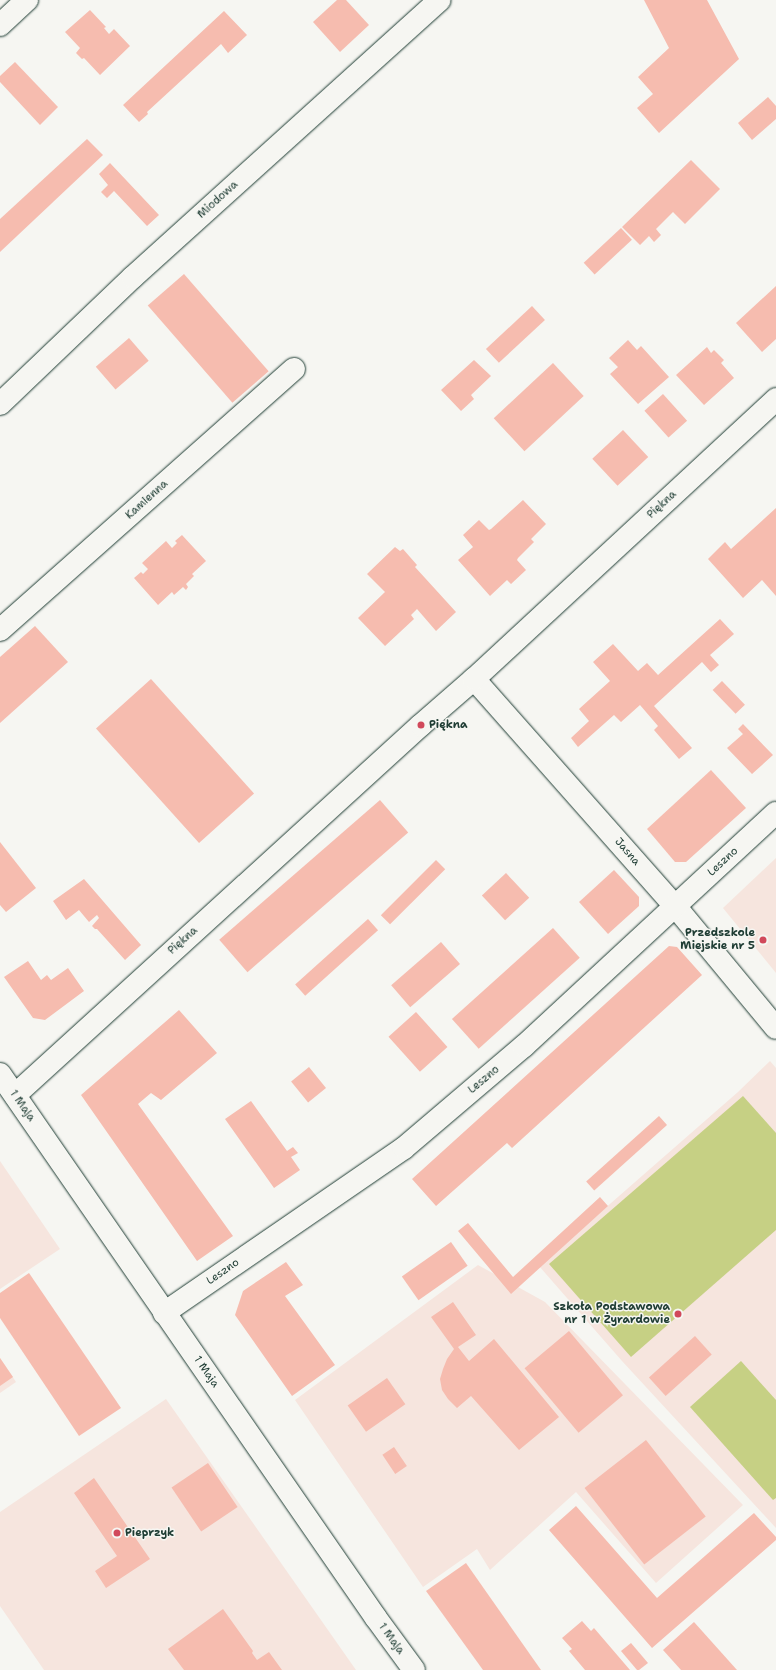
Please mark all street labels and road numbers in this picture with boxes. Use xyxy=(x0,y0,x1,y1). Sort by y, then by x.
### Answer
street label: Miodowa xyxy=(195,178,241,222)
street label: Kamienna xyxy=(123,478,171,522)
street label: Piękna xyxy=(645,488,679,522)
street label: Jasna xyxy=(611,836,643,868)
street label: Leszno xyxy=(705,845,741,879)
street label: Piękna xyxy=(166,924,200,958)
street label: Leszno xyxy=(466,1063,502,1097)
street label: 1 Maja xyxy=(6,1088,38,1124)
street label: Leszno xyxy=(204,1256,242,1288)
street label: 1 Maja xyxy=(190,1354,222,1390)
street label: 1 Maja xyxy=(375,1621,407,1657)

